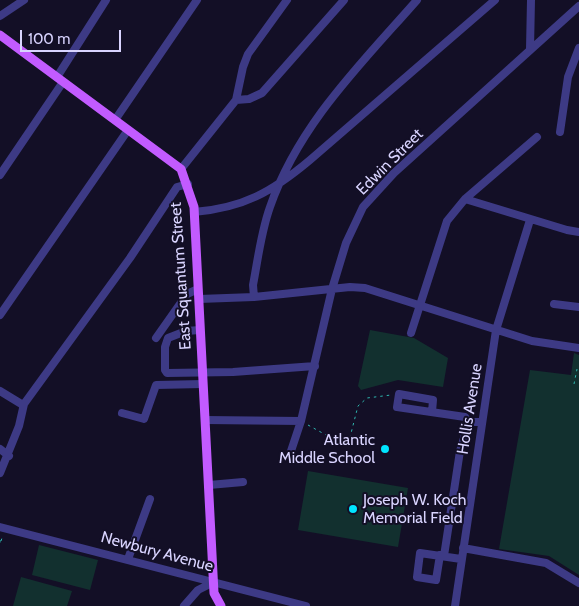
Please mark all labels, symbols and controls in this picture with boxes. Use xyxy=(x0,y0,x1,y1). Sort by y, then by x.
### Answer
scale bar xyxy=(22,20,124,52)
text: 100 m xyxy=(28,30,70,48)
street label: Edwin Street xyxy=(353,125,427,199)
street label: East Squantum Street xyxy=(166,202,196,350)
street label: Hollis Avenue xyxy=(453,362,487,456)
place label: Atlantic Middle School xyxy=(279,430,375,468)
marker: Atlantic Middle School xyxy=(379,443,391,455)
place label: Joseph W. Koch Memorial Field xyxy=(363,490,466,528)
marker: Joseph W. Koch Memorial Field xyxy=(347,503,359,515)
street label: Newbury Avenue xyxy=(99,528,215,576)

